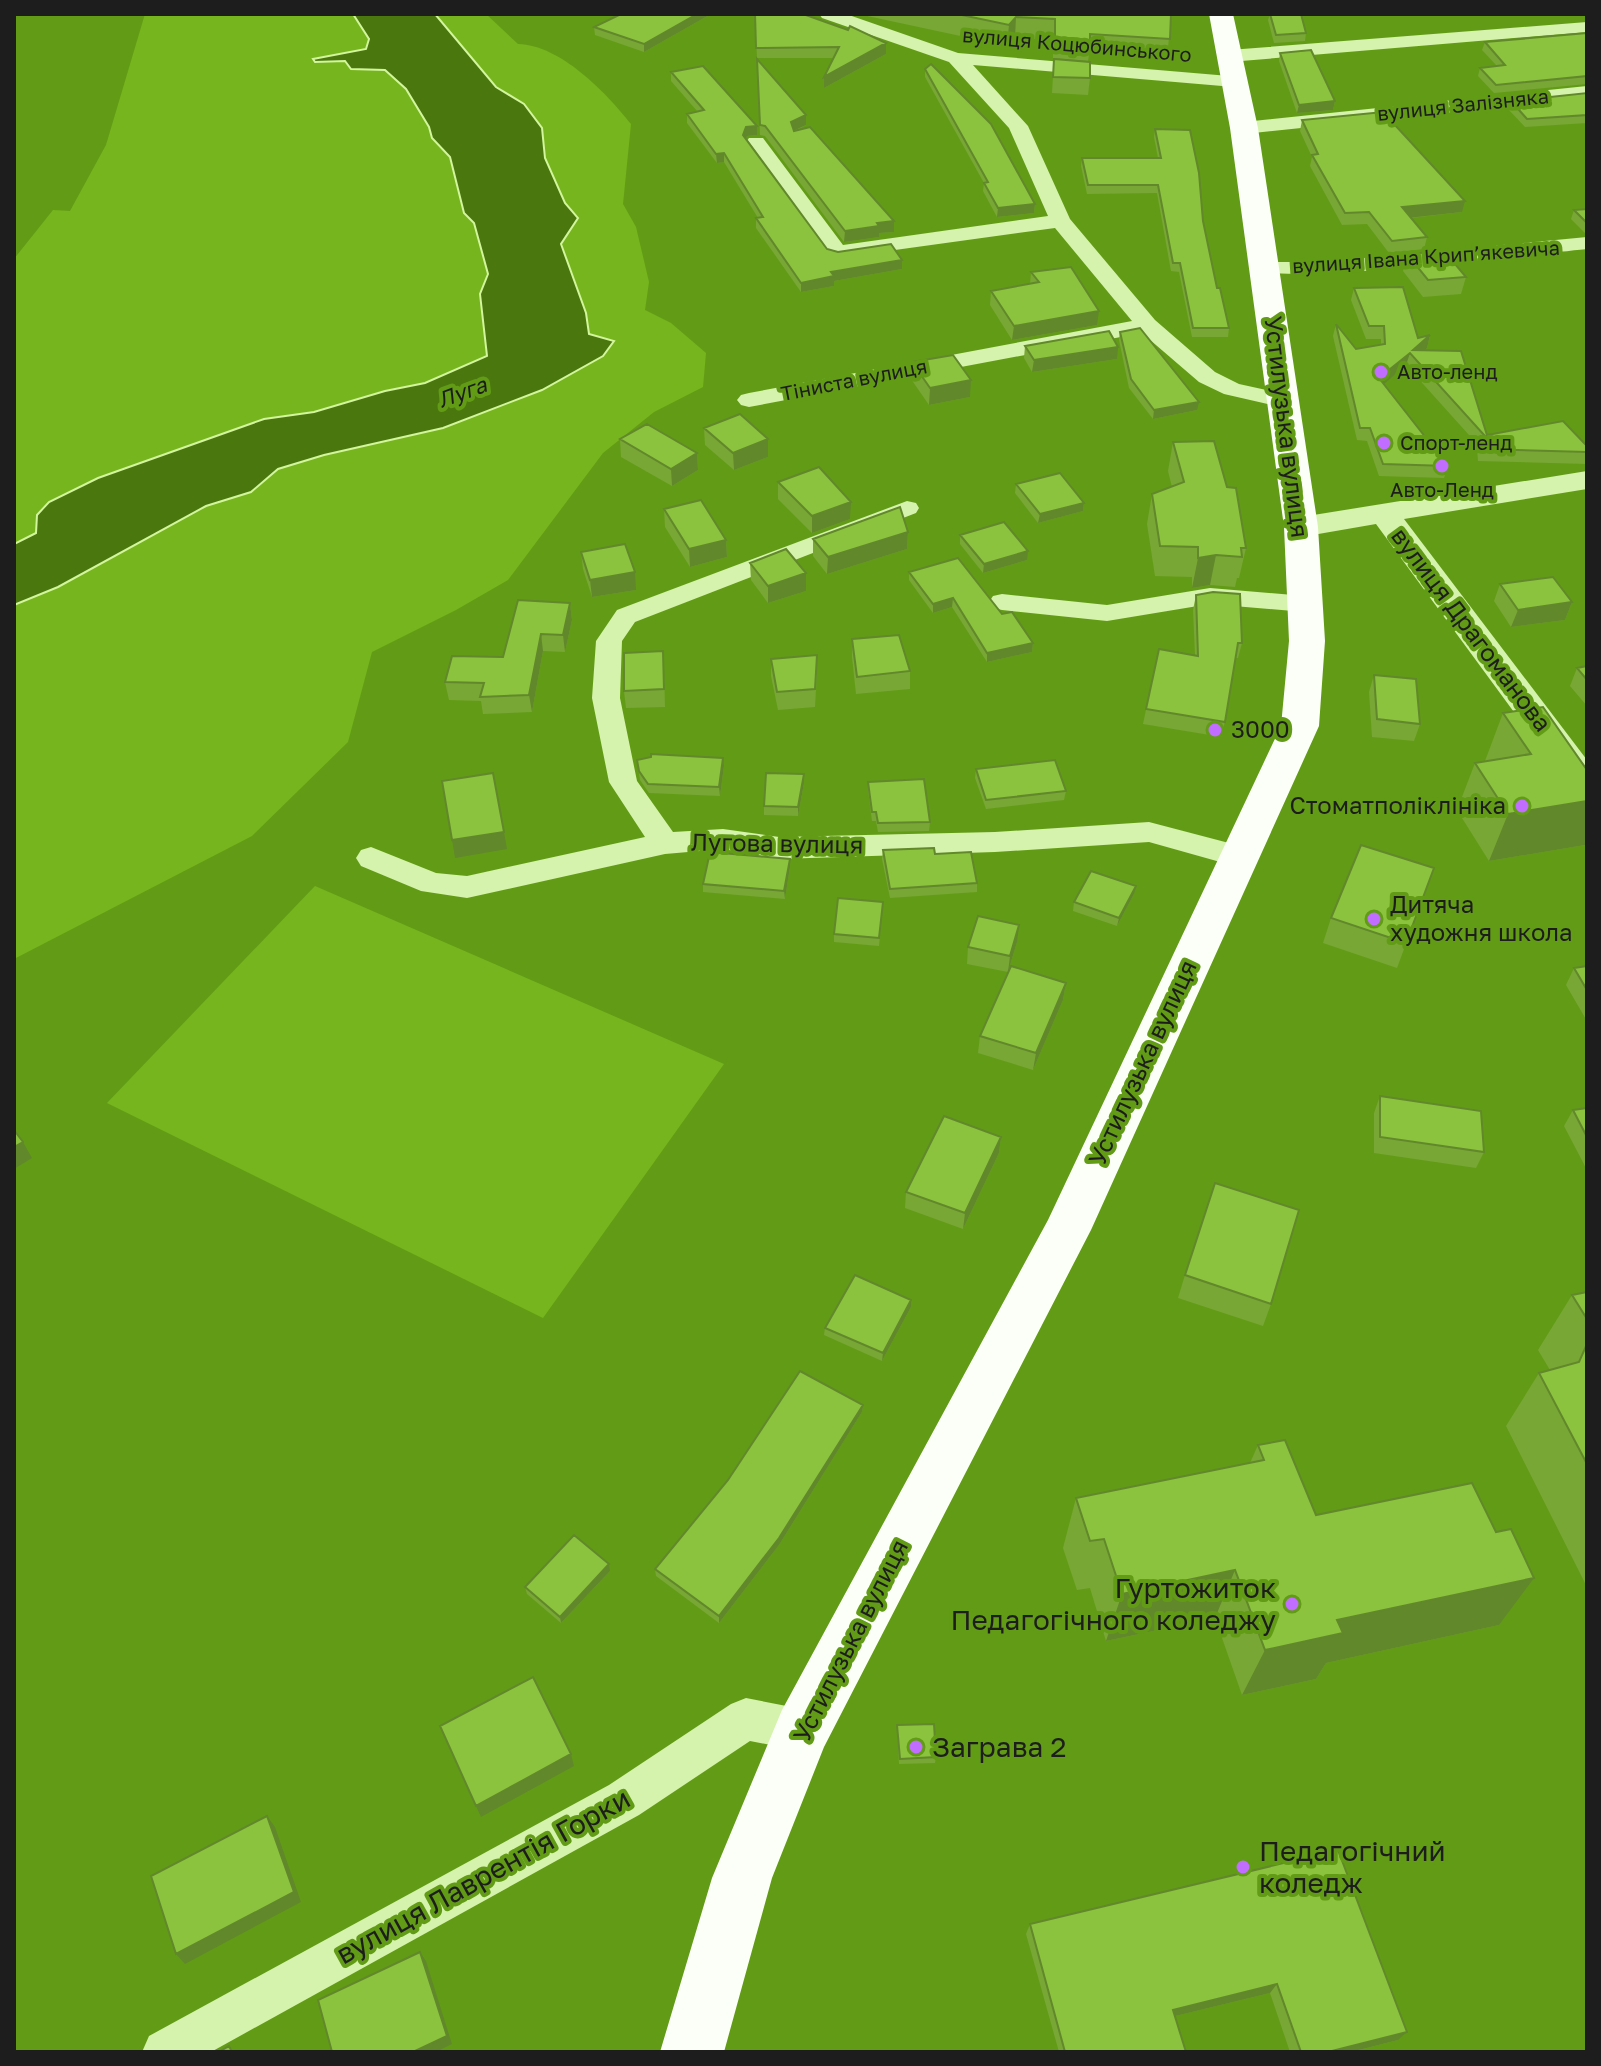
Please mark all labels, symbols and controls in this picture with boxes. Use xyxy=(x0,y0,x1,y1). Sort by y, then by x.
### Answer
street label: вулиця Коцюбинського xyxy=(962,22,1193,66)
street label: вулиця Залізняка xyxy=(1376,83,1550,125)
street label: вулиця Івана Крипʼякевича xyxy=(1291,235,1560,277)
street label: Устилузька вулиця xyxy=(1260,314,1315,539)
street label: Тіниста вулиця xyxy=(779,353,929,405)
place label: Авто-ленд xyxy=(1397,359,1498,383)
marker: Авто-ленд xyxy=(1372,363,1390,381)
water label: Луга xyxy=(434,370,491,413)
place label: Спорт-ленд xyxy=(1400,430,1512,454)
marker: Спорт-ленд xyxy=(1375,434,1393,452)
marker: Авто-Ленд xyxy=(1433,457,1451,475)
place label: Авто-Ленд xyxy=(1390,477,1494,501)
street label: вулиця Драгоманова xyxy=(1386,522,1558,737)
place label: 3000 xyxy=(1231,714,1290,743)
marker: 3000 xyxy=(1206,721,1224,739)
place label: Стоматполіклініка xyxy=(1289,790,1506,819)
marker: Стоматполіклініка xyxy=(1513,797,1531,815)
street label: Лугова вулиця xyxy=(691,826,863,859)
place label: Дитяча художня школа xyxy=(1390,889,1573,946)
marker: Дитяча художня школа xyxy=(1365,910,1383,928)
street label: Устилузька вулиця xyxy=(1081,955,1202,1170)
street label: Устилузька вулиця xyxy=(786,1534,913,1746)
place label: Гуртожиток Педагогічного коледжу xyxy=(950,1571,1276,1636)
marker: Гуртожиток Педагогічного коледжу xyxy=(1283,1595,1301,1613)
place label: Заграва 2 xyxy=(932,1730,1067,1763)
marker: Заграва 2 xyxy=(907,1738,925,1756)
street label: вулиця Лаврентія Горки xyxy=(330,1781,635,1970)
place label: Педагогічний коледж xyxy=(1259,1834,1446,1899)
marker: Педагогічний коледж xyxy=(1234,1858,1252,1876)

